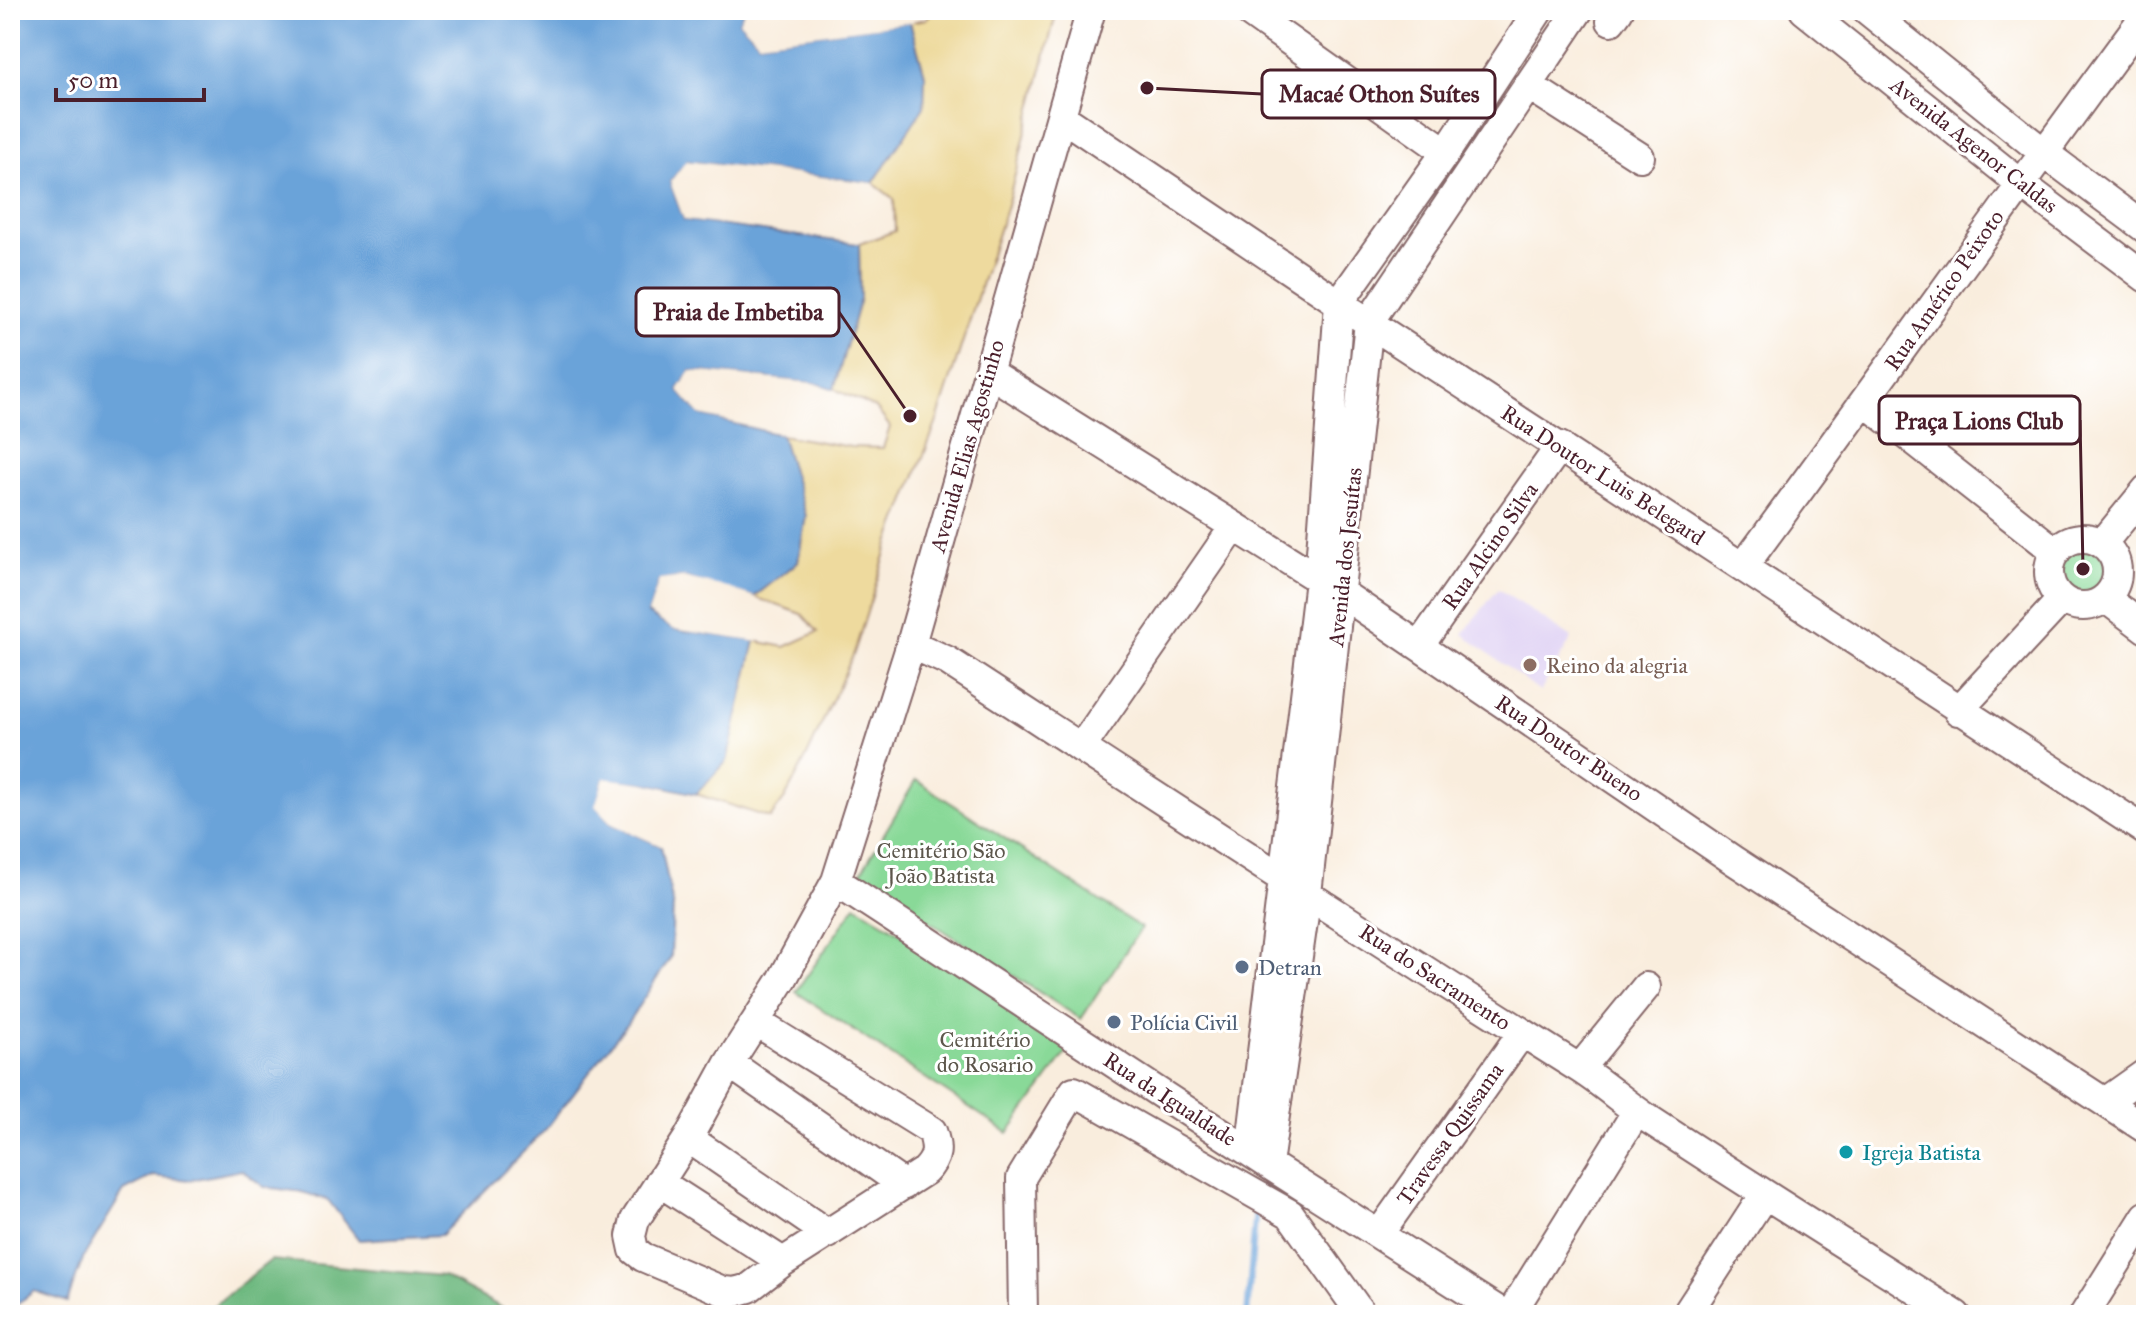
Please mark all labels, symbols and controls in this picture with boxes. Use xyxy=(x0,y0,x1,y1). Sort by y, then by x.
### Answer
scale bar xyxy=(56,52,204,102)
text: 50 m xyxy=(68,65,118,95)
callout: Macaé Othon Suítes xyxy=(1262,70,1495,118)
street label: Avenida Agenor Caldas xyxy=(1884,71,2063,219)
text: Macaé Othon Suítes xyxy=(1278,79,1480,109)
street label: Rua Américo Peixoto xyxy=(1878,204,2010,376)
callout: Praia de Imbetiba xyxy=(636,288,839,336)
text: Praia de Imbetiba xyxy=(653,297,824,327)
street label: Avenida Elias Agostinho xyxy=(923,337,1010,556)
callout: Praça Lions Club xyxy=(1879,396,2080,444)
street label: Rua Doutor Luis Belegard xyxy=(1496,399,1710,551)
text: Praça Lions Club xyxy=(1895,406,2064,436)
street label: Avenida dos Jesuítas xyxy=(1322,466,1368,649)
street label: Rua Alcino Silva xyxy=(1436,477,1544,615)
place label: Reino da alegria xyxy=(1546,652,1688,679)
marker: Reino da alegria xyxy=(1521,656,1539,674)
street label: Rua Doutor Bueno xyxy=(1490,689,1648,807)
park label: Cemitério São João Batista xyxy=(877,837,1005,889)
street label: Rua do Sacramento xyxy=(1354,918,1516,1036)
place label: Detran xyxy=(1258,954,1322,981)
marker: Detran xyxy=(1233,958,1251,976)
place label: Polícia Civil xyxy=(1130,1009,1238,1036)
marker: Polícia Civil xyxy=(1105,1013,1123,1031)
park label: Cemitério do Rosario xyxy=(937,1026,1033,1078)
street label: Rua da Igualdade xyxy=(1098,1046,1242,1152)
street label: Travessa Quissama xyxy=(1391,1057,1510,1210)
place label: Igreja Batista xyxy=(1862,1139,1982,1166)
marker: Igreja Batista xyxy=(1837,1143,1855,1161)

